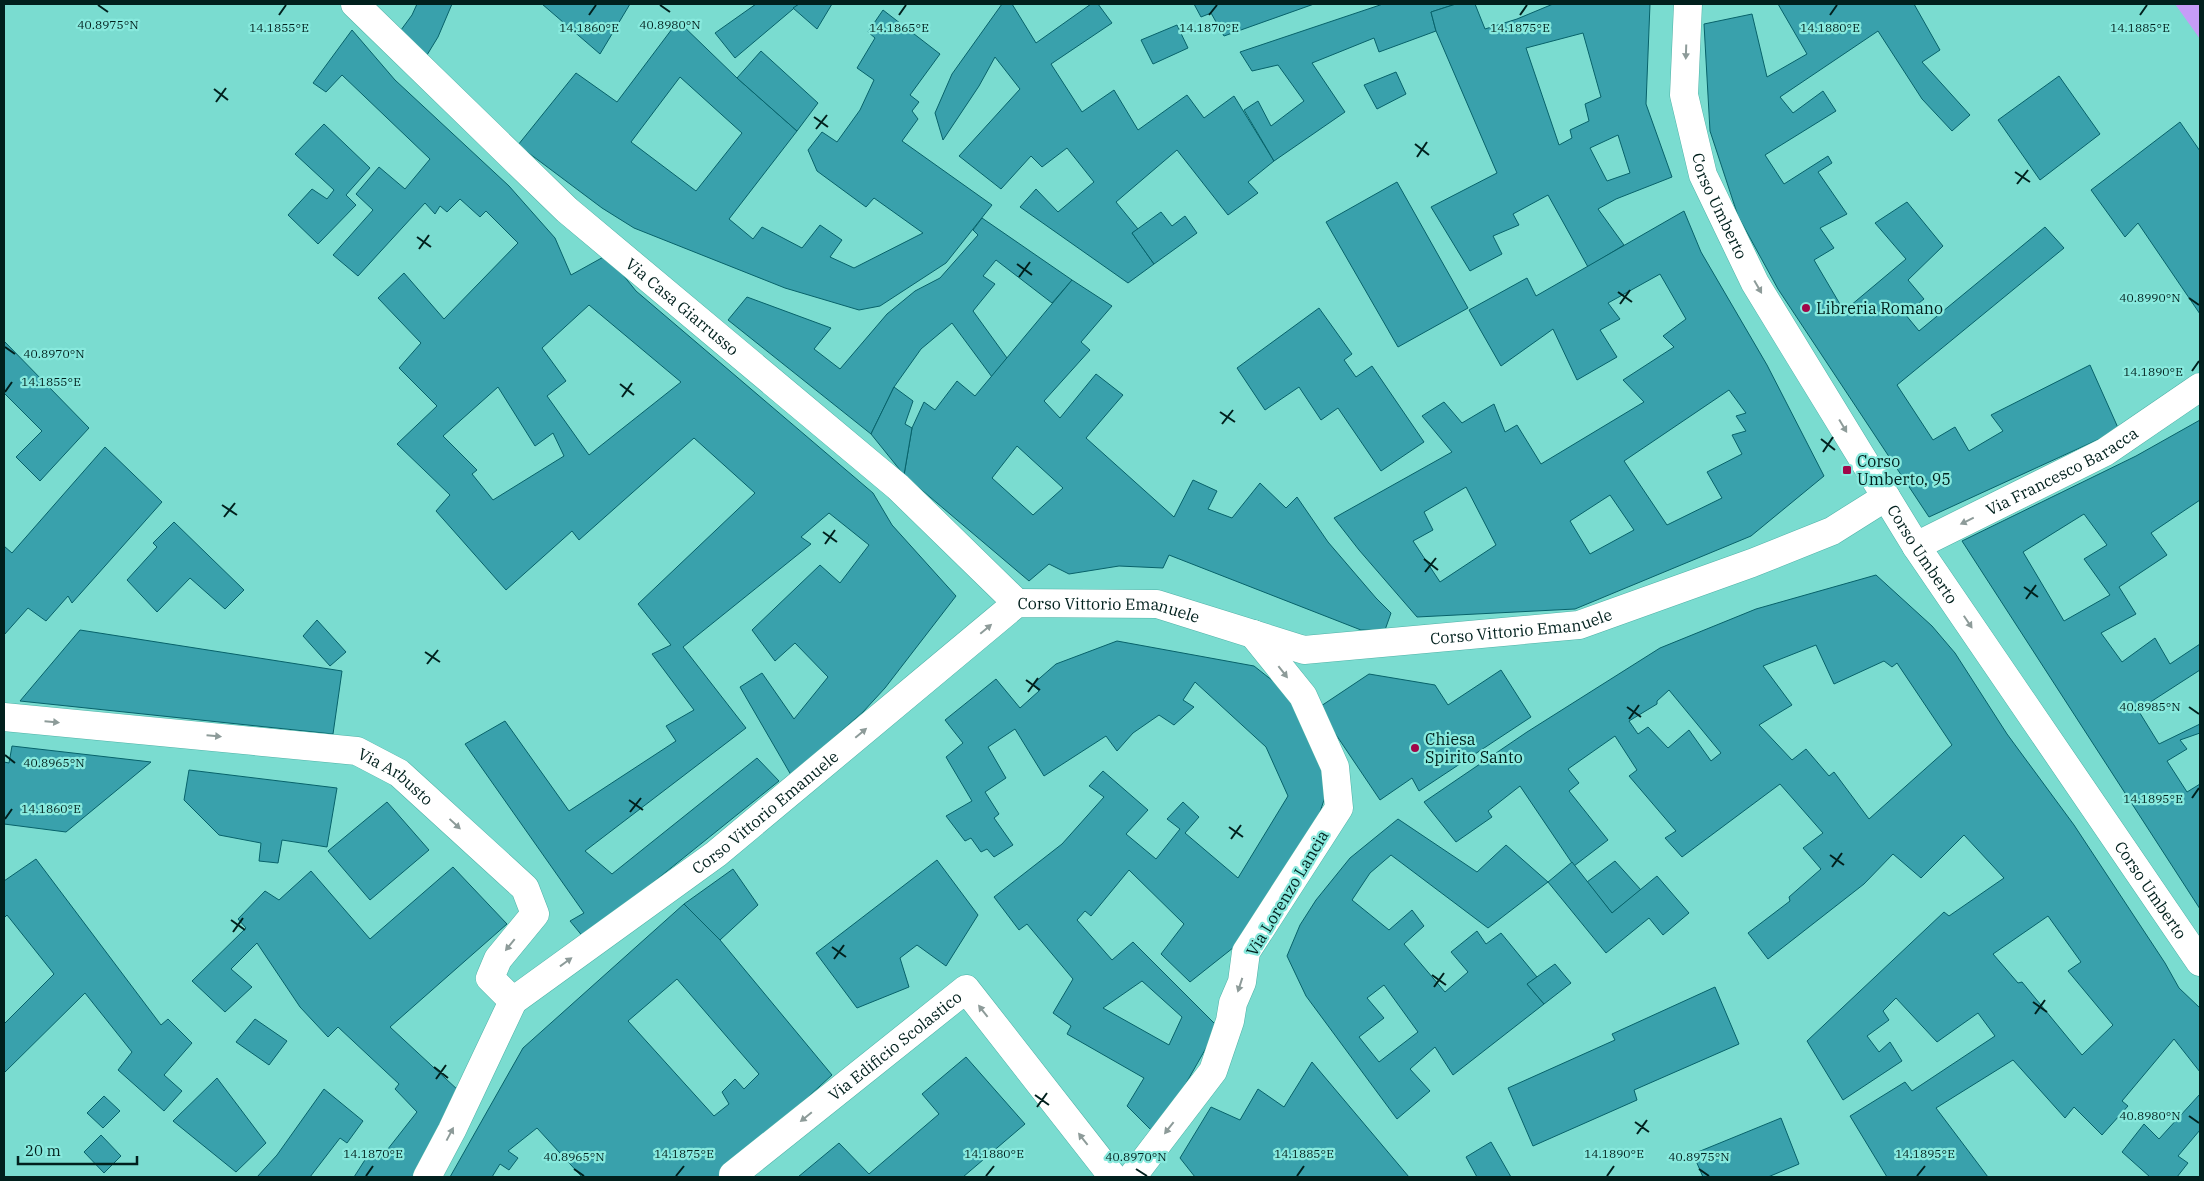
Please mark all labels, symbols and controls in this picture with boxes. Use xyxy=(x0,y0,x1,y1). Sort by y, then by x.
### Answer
text: 40.8975°N xyxy=(77,17,139,32)
text: 40.8980°N xyxy=(639,17,701,32)
text: 14.1855°E xyxy=(249,20,309,35)
text: 14.1860°E xyxy=(559,20,619,35)
text: 14.1865°E xyxy=(869,20,929,35)
text: 14.1870°E xyxy=(1179,20,1239,35)
text: 14.1875°E xyxy=(1490,20,1550,35)
text: 14.1880°E xyxy=(1800,20,1860,35)
text: 14.1885°E xyxy=(2110,20,2170,35)
one-way arrow xyxy=(1681,45,1689,61)
street label: Corso Umberto xyxy=(1688,151,1752,262)
street label: Via Casa Giarrusso xyxy=(622,253,743,360)
one-way arrow xyxy=(1754,281,1763,294)
text: 40.8990°N xyxy=(2119,290,2181,305)
place label: Libreria Romano xyxy=(1816,298,1943,318)
marker: Libreria Romano xyxy=(1800,302,1812,314)
text: 40.8970°N xyxy=(23,346,85,361)
text: 14.1890°E xyxy=(2123,364,2183,379)
text: 14.1855°E xyxy=(21,374,81,389)
one-way arrow xyxy=(1838,420,1847,433)
street label: Via Francesco Baracca xyxy=(1983,422,2142,520)
place label: Corso Umberto, 95 xyxy=(1857,451,1951,489)
marker: Corso Umberto, 95 xyxy=(1841,464,1853,476)
street label: Corso Umberto xyxy=(1883,501,1962,607)
one-way arrow xyxy=(1960,517,1974,525)
street label: Corso Vittorio Emanuele xyxy=(1018,593,1202,627)
street label: Corso Vittorio Emanuele xyxy=(1429,604,1615,648)
one-way arrow xyxy=(1963,615,1973,629)
one-way arrow xyxy=(979,623,992,634)
one-way arrow xyxy=(1278,665,1289,678)
text: 40.8985°N xyxy=(2119,699,2181,714)
one-way arrow xyxy=(45,718,61,726)
one-way arrow xyxy=(854,727,867,738)
place label: Chiesa Spirito Santo xyxy=(1425,729,1523,767)
one-way arrow xyxy=(206,733,222,741)
marker: Chiesa Spirito Santo xyxy=(1409,742,1421,754)
street label: Via Arbusto xyxy=(355,743,437,809)
street label: Corso Vittorio Emanuele xyxy=(688,746,842,878)
text: 40.8965°N xyxy=(23,755,85,770)
text: 14.1895°E xyxy=(2123,791,2183,806)
text: 14.1860°E xyxy=(21,801,81,816)
one-way arrow xyxy=(449,819,462,830)
street label: Via Lorenzo Lancia xyxy=(1241,826,1333,960)
street label: Corso Umberto xyxy=(2110,837,2191,943)
one-way arrow xyxy=(504,938,515,951)
one-way arrow xyxy=(559,957,573,967)
one-way arrow xyxy=(1236,978,1244,993)
street label: Via Edificio Scolastico xyxy=(824,987,965,1105)
one-way arrow xyxy=(977,1005,988,1018)
text: 40.8980°N xyxy=(2119,1108,2181,1123)
one-way arrow xyxy=(799,1111,812,1122)
one-way arrow xyxy=(1164,1121,1174,1135)
one-way arrow xyxy=(446,1127,454,1142)
one-way arrow xyxy=(1077,1133,1088,1146)
scale bar xyxy=(18,1134,136,1166)
text: 20 m xyxy=(25,1141,61,1160)
text: 14.1870°E xyxy=(343,1146,403,1161)
text: 14.1875°E xyxy=(654,1146,714,1161)
text: 14.1880°E xyxy=(964,1146,1024,1161)
text: 14.1885°E xyxy=(1274,1146,1334,1161)
text: 14.1890°E xyxy=(1584,1146,1644,1161)
text: 14.1895°E xyxy=(1895,1146,1955,1161)
text: 40.8965°N xyxy=(543,1149,605,1164)
text: 40.8970°N xyxy=(1105,1149,1167,1164)
text: 40.8975°N xyxy=(1668,1149,1730,1164)

